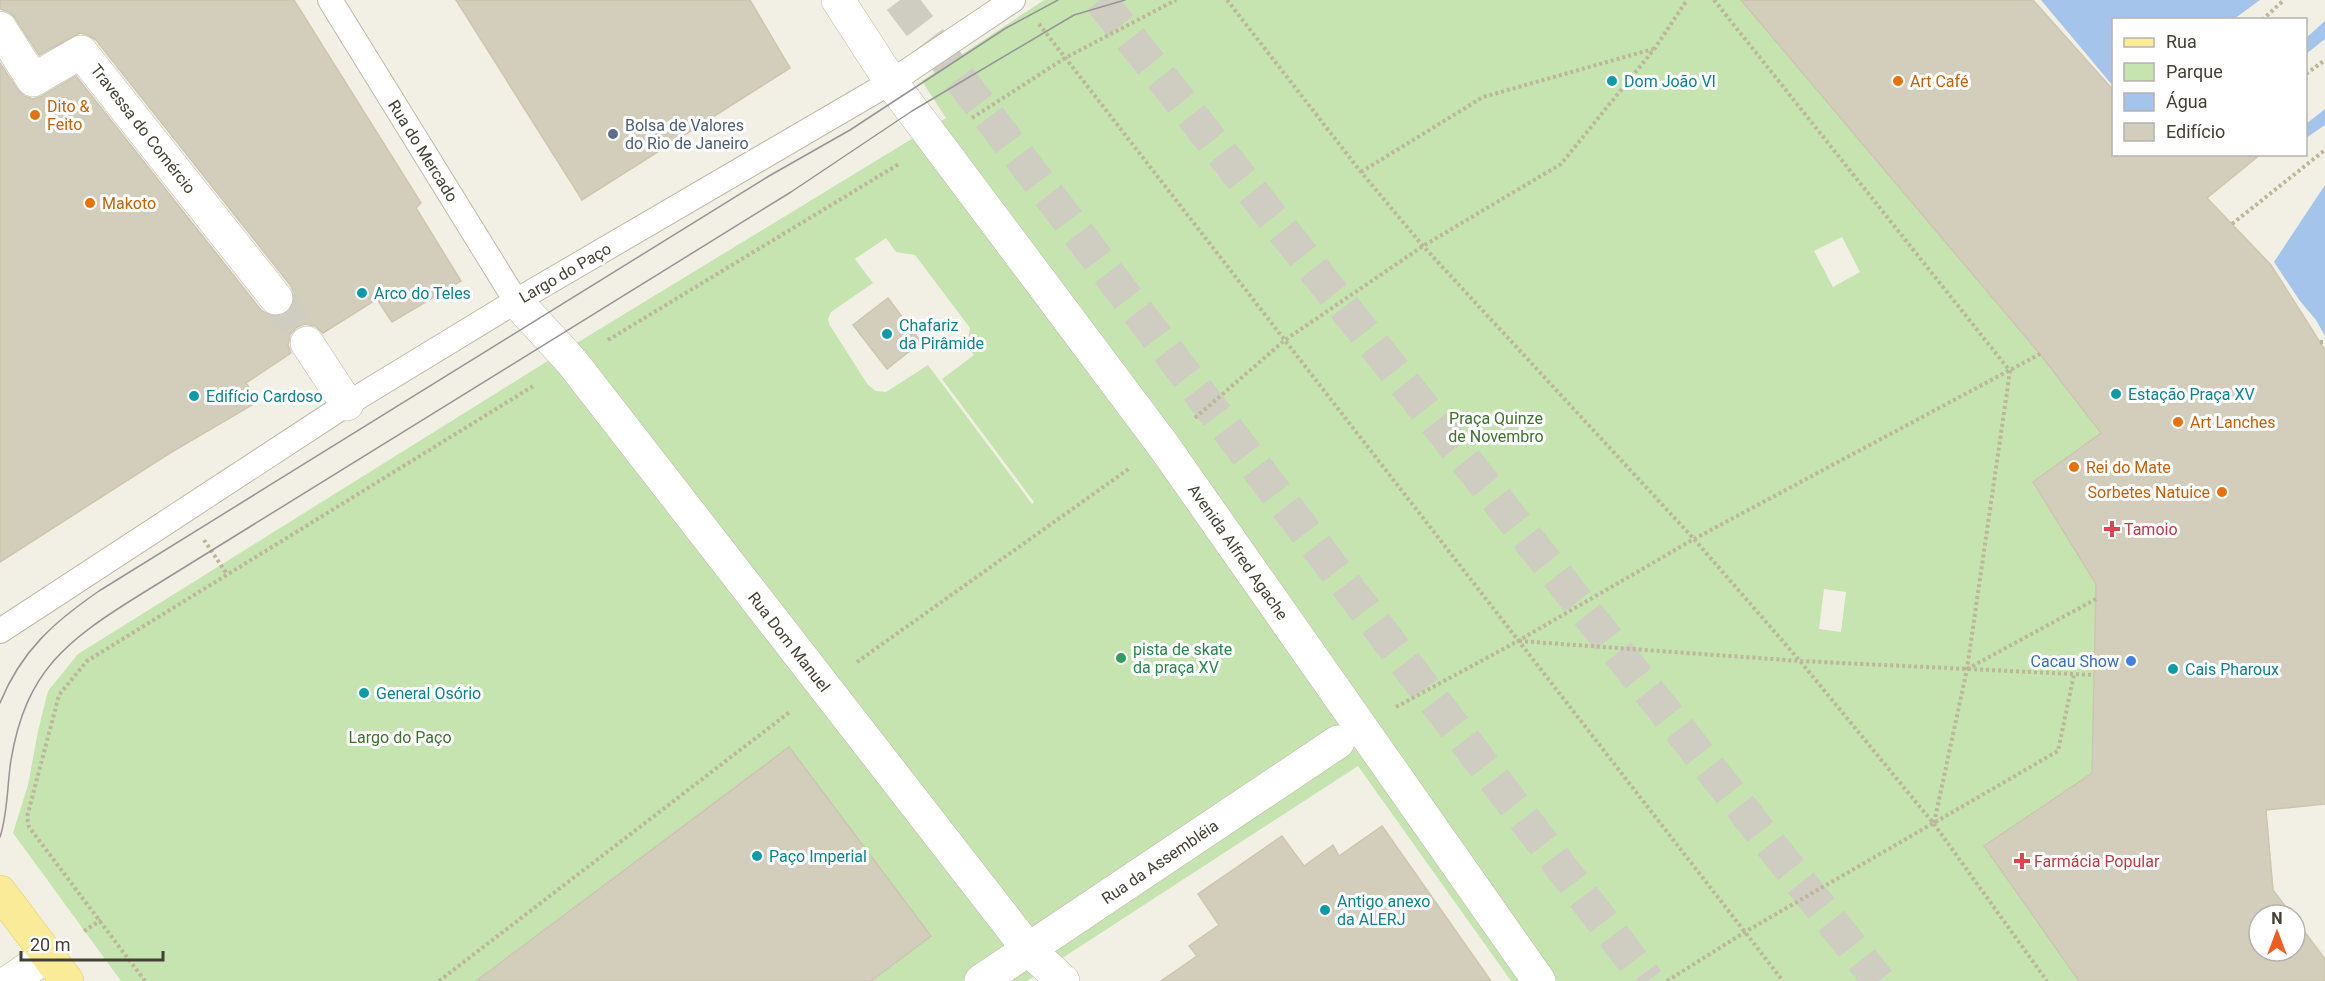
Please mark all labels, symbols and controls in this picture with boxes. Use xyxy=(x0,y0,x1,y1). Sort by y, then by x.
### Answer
legend xyxy=(2112,18,2307,156)
text: Rua xyxy=(2166,31,2197,52)
street label: Travessa do Comércio xyxy=(87,61,199,197)
text: Parque xyxy=(2166,61,2223,82)
place label: Dom João VI xyxy=(1624,72,1716,91)
place label: Art Café xyxy=(1910,72,1968,91)
marker: Dom João VI xyxy=(1605,74,1619,88)
marker: Art Café xyxy=(1891,74,1905,88)
text: Água xyxy=(2166,91,2208,112)
place label: Dito & Feito xyxy=(47,97,90,134)
street label: Rua do Mercado xyxy=(384,97,462,205)
marker: Dito & Feito xyxy=(28,108,42,122)
place label: Bolsa de Valores do Rio de Janeiro xyxy=(625,116,749,153)
text: Edifício xyxy=(2166,121,2225,142)
marker: Bolsa de Valores do Rio de Janeiro xyxy=(606,127,620,141)
place label: Makoto xyxy=(102,194,156,213)
marker: Makoto xyxy=(83,196,97,210)
street label: Largo do Paço xyxy=(516,239,614,307)
place label: Arco do Teles xyxy=(374,284,471,303)
marker: Arco do Teles xyxy=(355,286,369,300)
place label: Chafariz da Pirâmide xyxy=(899,316,984,353)
marker: Chafariz da Pirâmide xyxy=(880,327,894,341)
place label: Estação Praça XV xyxy=(2128,385,2255,404)
place label: Edifício Cardoso xyxy=(206,387,323,406)
marker: Estação Praça XV xyxy=(2109,387,2123,401)
marker: Edifício Cardoso xyxy=(187,389,201,403)
park label: Praça Quinze de Novembro xyxy=(1448,409,1544,446)
place label: Art Lanches xyxy=(2190,413,2276,432)
marker: Art Lanches xyxy=(2171,415,2185,429)
place label: Rei do Mate xyxy=(2086,458,2171,477)
marker: Rei do Mate xyxy=(2067,460,2081,474)
street label: Avenida Alfred Agache xyxy=(1184,481,1292,623)
place label: Sorbetes Natuice xyxy=(2088,483,2210,502)
marker: Sorbetes Natuice xyxy=(2215,485,2229,499)
place label: Tamoio xyxy=(2124,520,2178,539)
marker: Tamoio xyxy=(2105,522,2119,536)
street label: Rua Dom Manuel xyxy=(744,588,834,696)
place label: pista de skate da praça XV xyxy=(1133,640,1232,677)
marker: pista de skate da praça XV xyxy=(1114,651,1128,665)
place label: Cacau Show xyxy=(2031,652,2119,671)
marker: Cacau Show xyxy=(2124,654,2138,668)
place label: Cais Pharoux xyxy=(2185,660,2279,679)
marker: Cais Pharoux xyxy=(2166,662,2180,676)
place label: General Osório xyxy=(376,684,481,703)
marker: General Osório xyxy=(357,686,371,700)
park label: Largo do Paço xyxy=(349,728,452,747)
street label: Rua da Assembléia xyxy=(1098,816,1222,908)
place label: Paço Imperial xyxy=(769,847,867,866)
marker: Paço Imperial xyxy=(750,849,764,863)
place label: Farmácia Popular xyxy=(2034,852,2160,871)
marker: Farmácia Popular xyxy=(2015,854,2029,868)
place label: Antigo anexo da ALERJ xyxy=(1337,892,1430,929)
marker: Antigo anexo da ALERJ xyxy=(1318,903,1332,917)
north arrow xyxy=(2247,903,2307,963)
text: N xyxy=(2271,909,2283,928)
scale bar xyxy=(21,924,164,962)
text: 20 m xyxy=(30,934,70,955)

